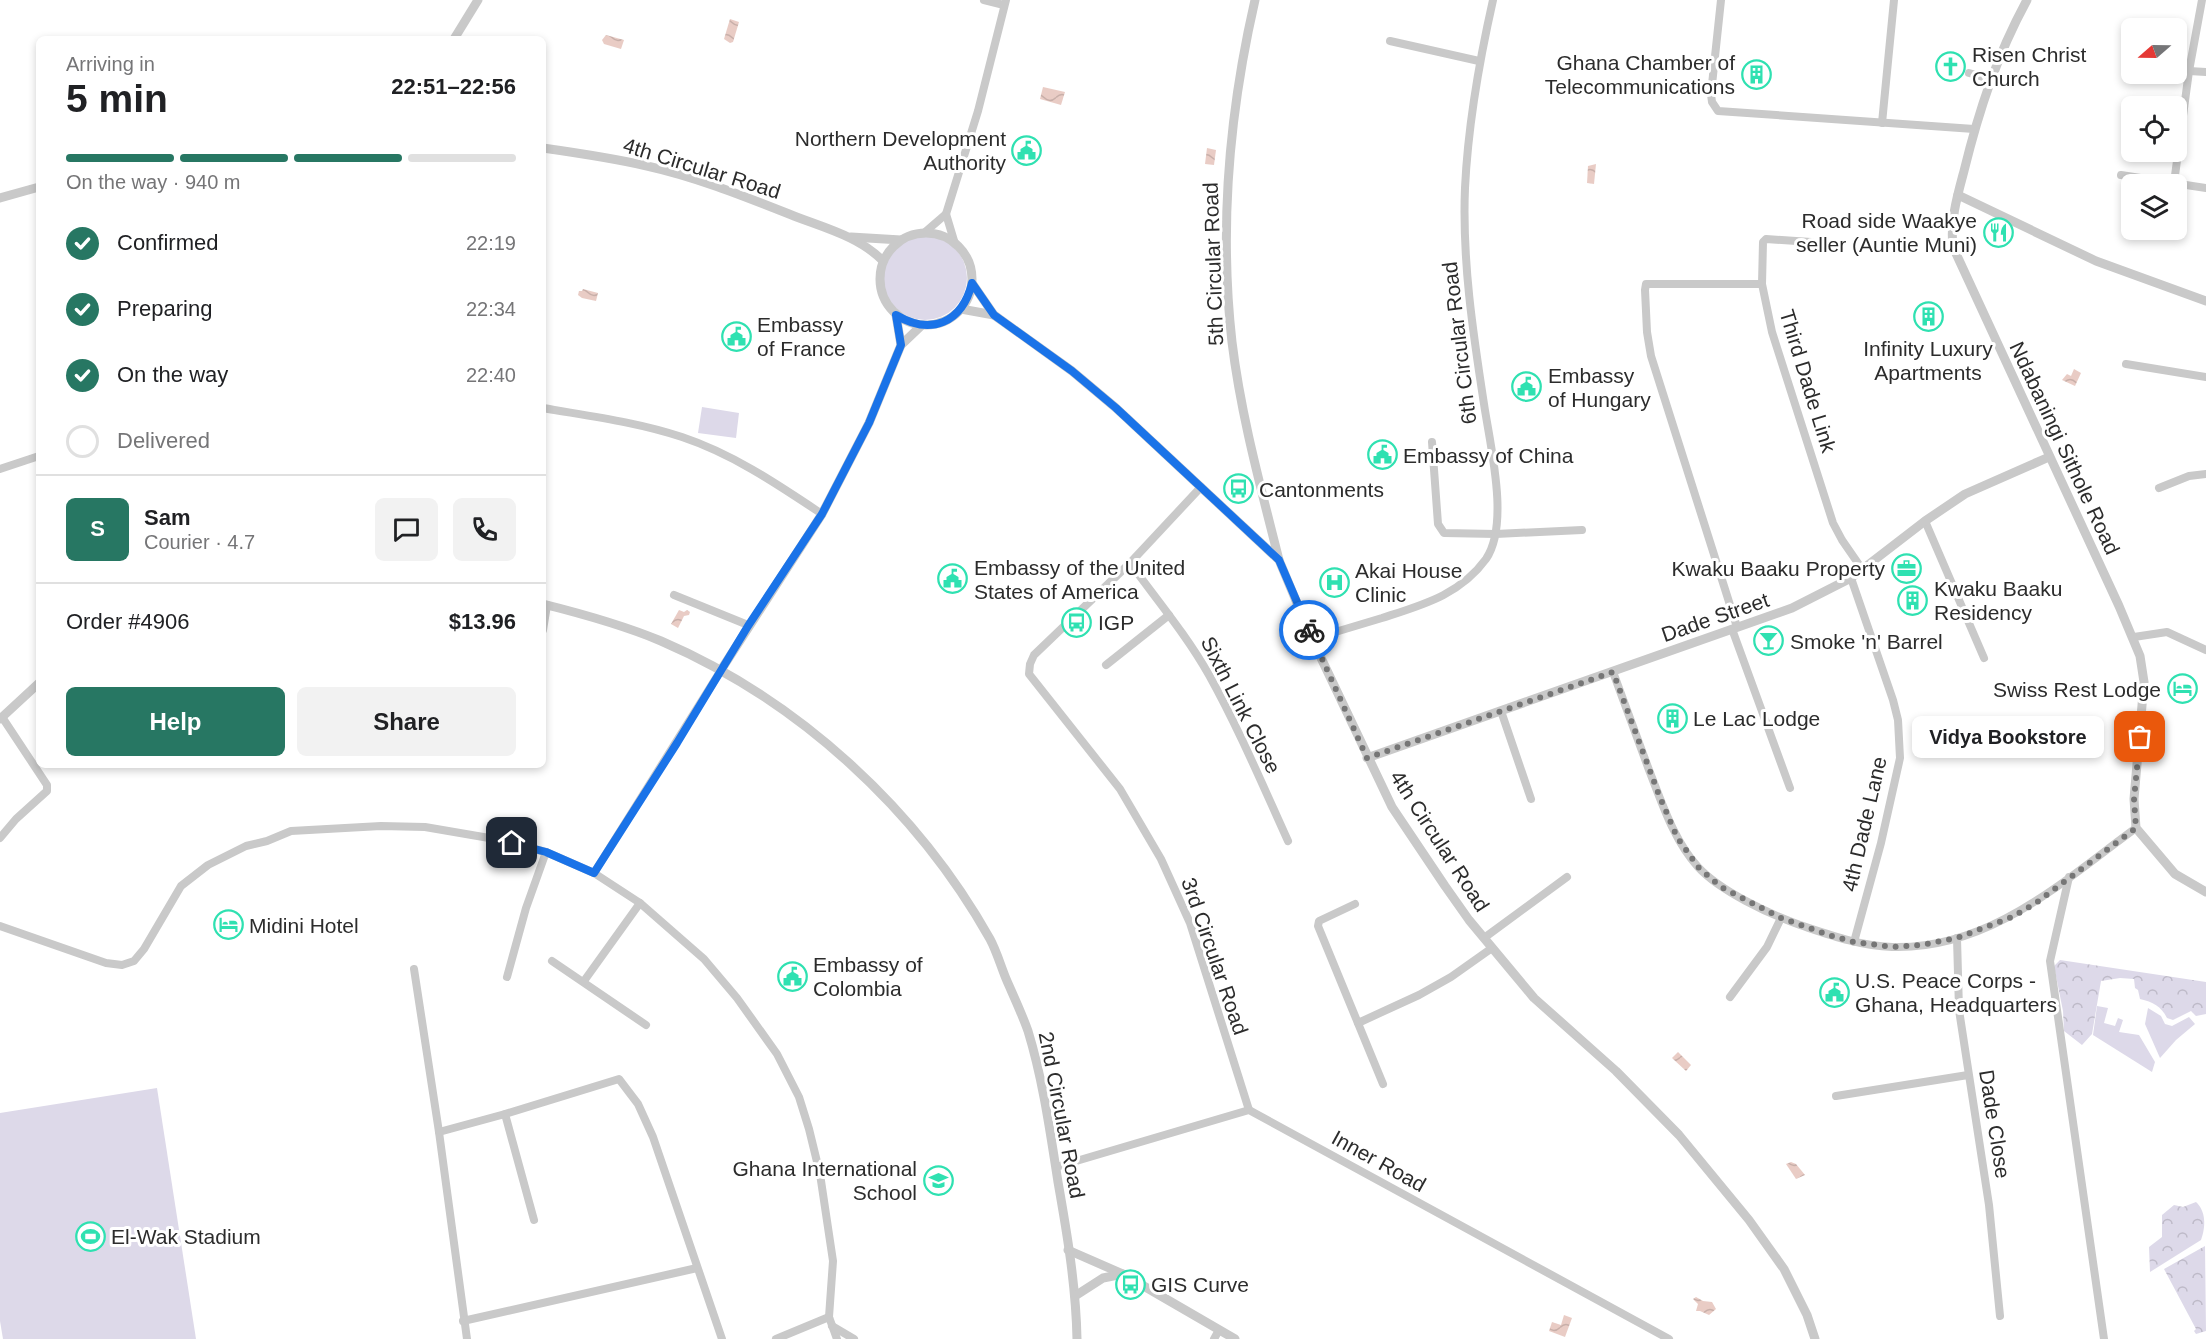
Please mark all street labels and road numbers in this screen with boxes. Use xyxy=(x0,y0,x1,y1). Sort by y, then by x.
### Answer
street label: 4th Circular Road xyxy=(621,133,783,203)
street label: 5th Circular Road xyxy=(1199,182,1227,346)
street label: 6th Circular Road xyxy=(1438,261,1480,425)
street label: Third Dade Link xyxy=(1775,307,1841,456)
street label: Ndabaningi Sithole Road xyxy=(2005,338,2125,558)
street label: Dade Street xyxy=(1658,588,1772,646)
street label: Sixth Link Close xyxy=(1197,633,1285,777)
street label: 4th Dade Lane xyxy=(1837,754,1891,894)
street label: 4th Circular Road xyxy=(1386,766,1494,916)
street label: 3rd Circular Road xyxy=(1177,874,1253,1038)
street label: 2nd Circular Road xyxy=(1035,1030,1089,1200)
street label: Dade Close xyxy=(1975,1068,2015,1180)
street label: Inner Road xyxy=(1328,1126,1430,1196)

